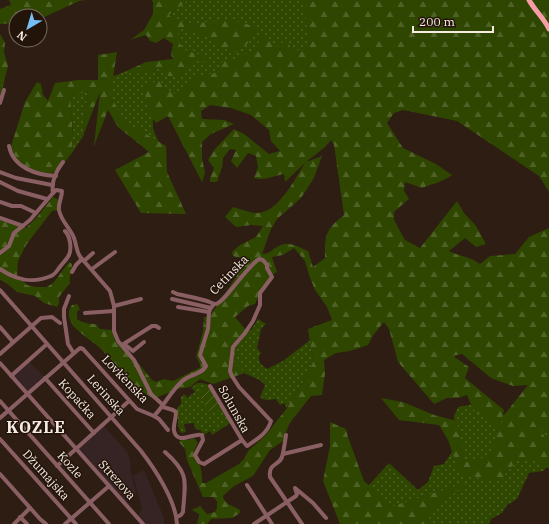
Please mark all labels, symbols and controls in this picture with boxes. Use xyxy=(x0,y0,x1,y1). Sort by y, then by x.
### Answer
north arrow xyxy=(8,8,48,48)
scale bar xyxy=(413,8,493,34)
text: 200 m xyxy=(419,14,455,29)
text: N xyxy=(14,28,30,44)
street label: Cetinska xyxy=(206,251,251,298)
street label: Lovḱenska xyxy=(99,352,152,406)
street label: Lerinska xyxy=(84,371,129,418)
street label: Kopačka xyxy=(55,376,100,422)
street label: Solunska xyxy=(215,382,254,435)
district label: KOZLE xyxy=(6,417,66,437)
street label: Džumajska xyxy=(20,446,73,503)
street label: Kozle xyxy=(55,448,86,481)
street label: Strezova xyxy=(96,457,139,503)

